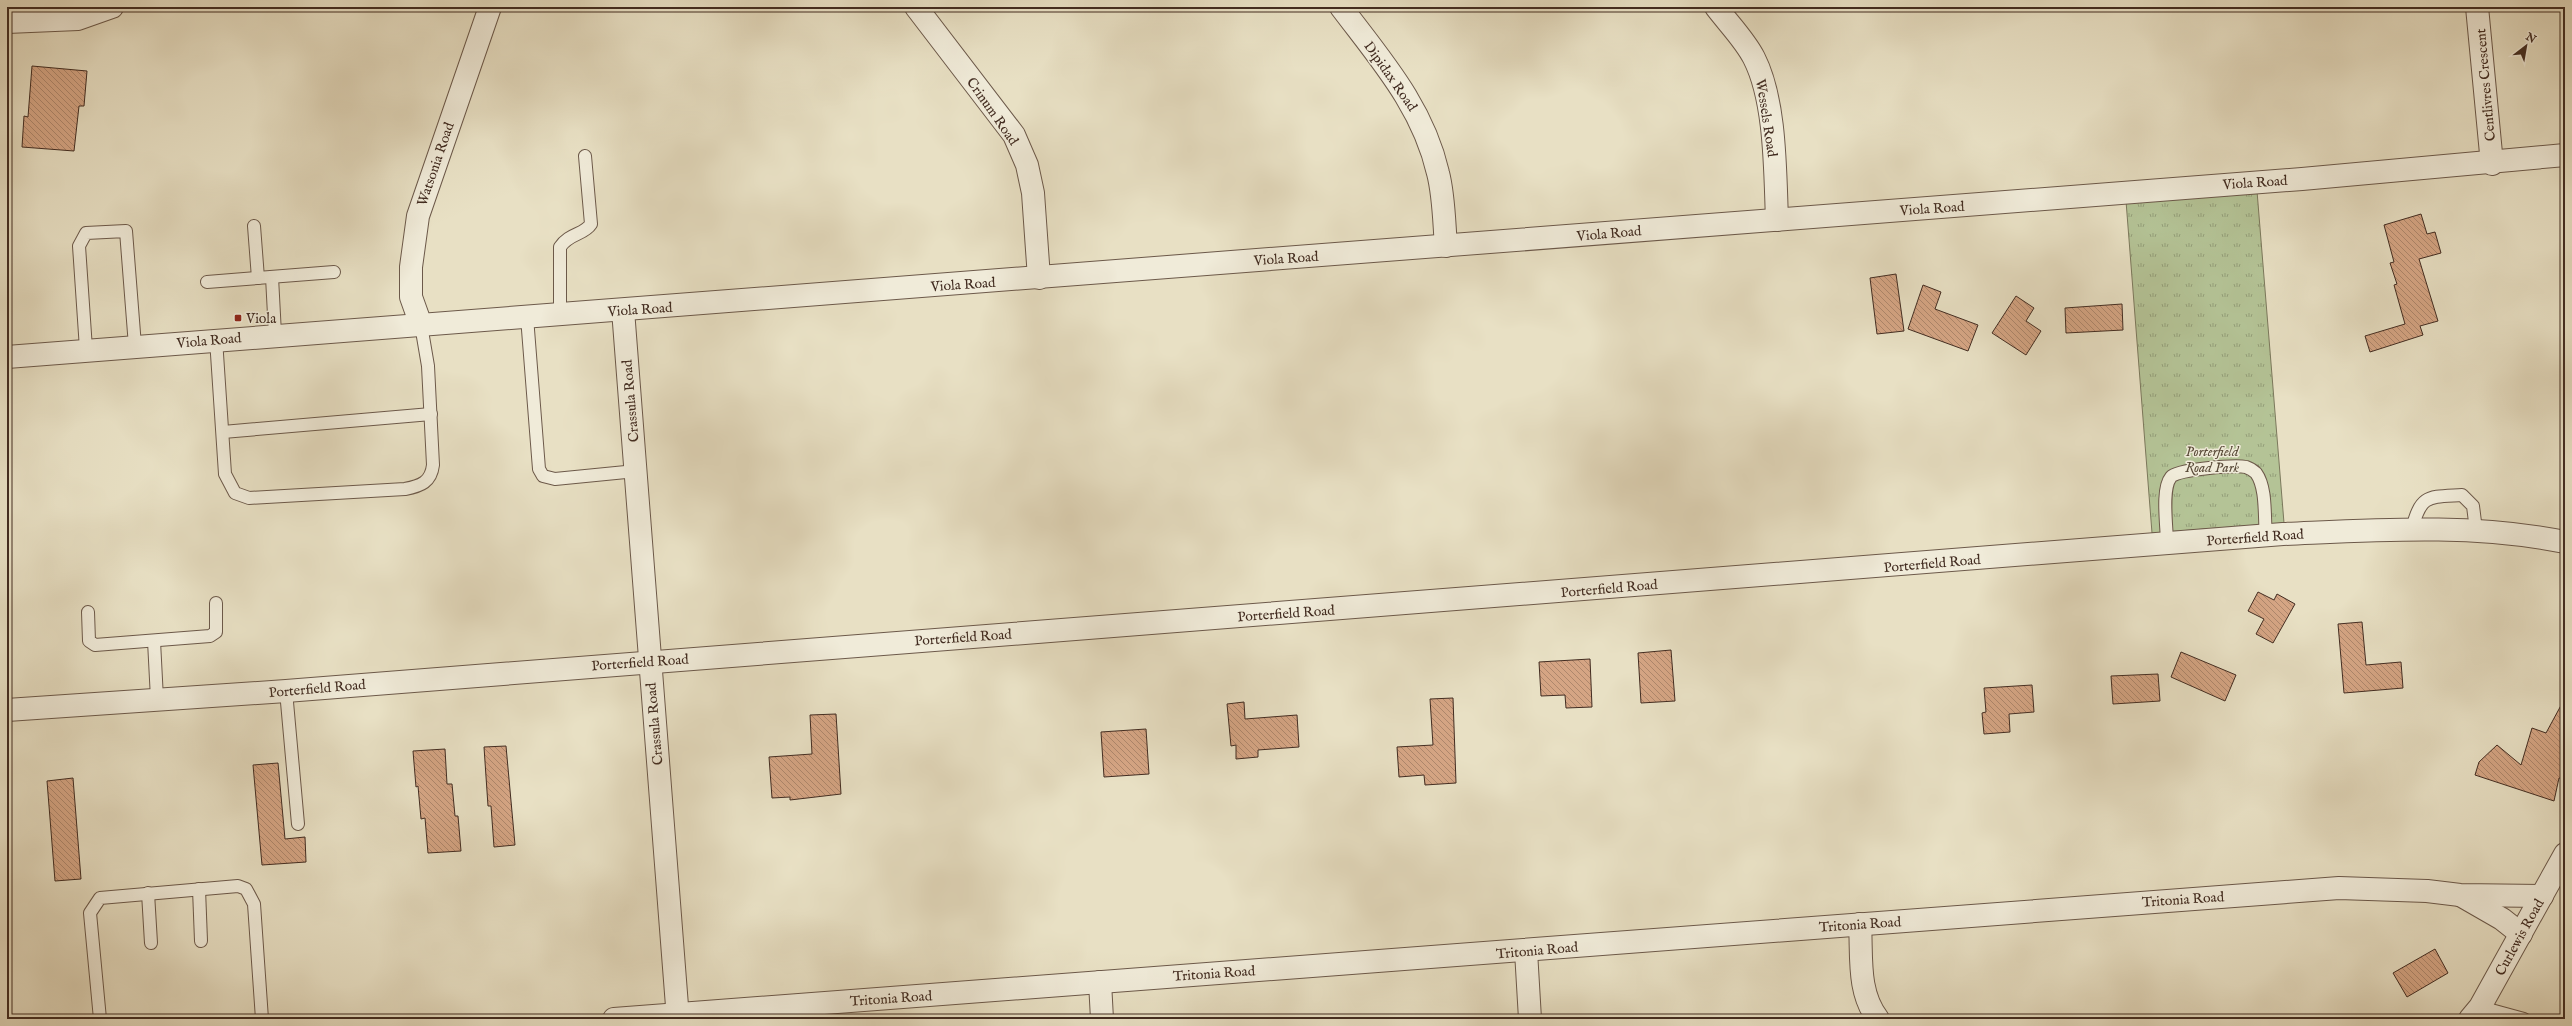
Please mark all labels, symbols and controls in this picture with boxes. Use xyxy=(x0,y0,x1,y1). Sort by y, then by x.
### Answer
north arrow xyxy=(2506,26,2546,66)
street label: Centlivres Crescent xyxy=(2472,28,2500,142)
text: N xyxy=(2522,29,2539,47)
street label: Dipidax Road xyxy=(1360,38,1421,115)
street label: Crinum Road xyxy=(962,74,1023,150)
street label: Wessels Road xyxy=(1751,78,1781,159)
street label: Watsonia Road xyxy=(413,119,459,209)
street label: Viola Road xyxy=(2221,172,2289,194)
street label: Viola Road xyxy=(1898,198,1966,220)
street label: Viola Road xyxy=(1575,222,1643,246)
street label: Viola Road xyxy=(1252,248,1320,270)
street label: Viola Road xyxy=(929,274,997,296)
street label: Viola Road xyxy=(606,299,674,321)
place label: Viola xyxy=(245,310,277,328)
marker: Viola xyxy=(233,313,243,323)
street label: Viola Road xyxy=(175,329,243,353)
street label: Crassula Road xyxy=(618,358,644,443)
park label: Porterfield Road Park xyxy=(2185,443,2240,477)
street label: Porterfield Road xyxy=(2206,526,2305,550)
street label: Porterfield Road xyxy=(1883,551,1982,577)
street label: Porterfield Road xyxy=(1560,576,1659,602)
street label: Porterfield Road xyxy=(1237,602,1336,626)
street label: Porterfield Road xyxy=(914,626,1013,650)
street label: Porterfield Road xyxy=(591,651,690,675)
street label: Porterfield Road xyxy=(268,676,367,702)
street label: Crassula Road xyxy=(642,681,668,766)
street label: Tritonia Road xyxy=(2141,888,2225,912)
street label: Curlewis Road xyxy=(2491,895,2549,979)
street label: Tritonia Road xyxy=(1818,913,1902,937)
street label: Tritonia Road xyxy=(1495,938,1579,964)
street label: Tritonia Road xyxy=(1172,962,1256,986)
street label: Tritonia Road xyxy=(849,987,933,1011)

